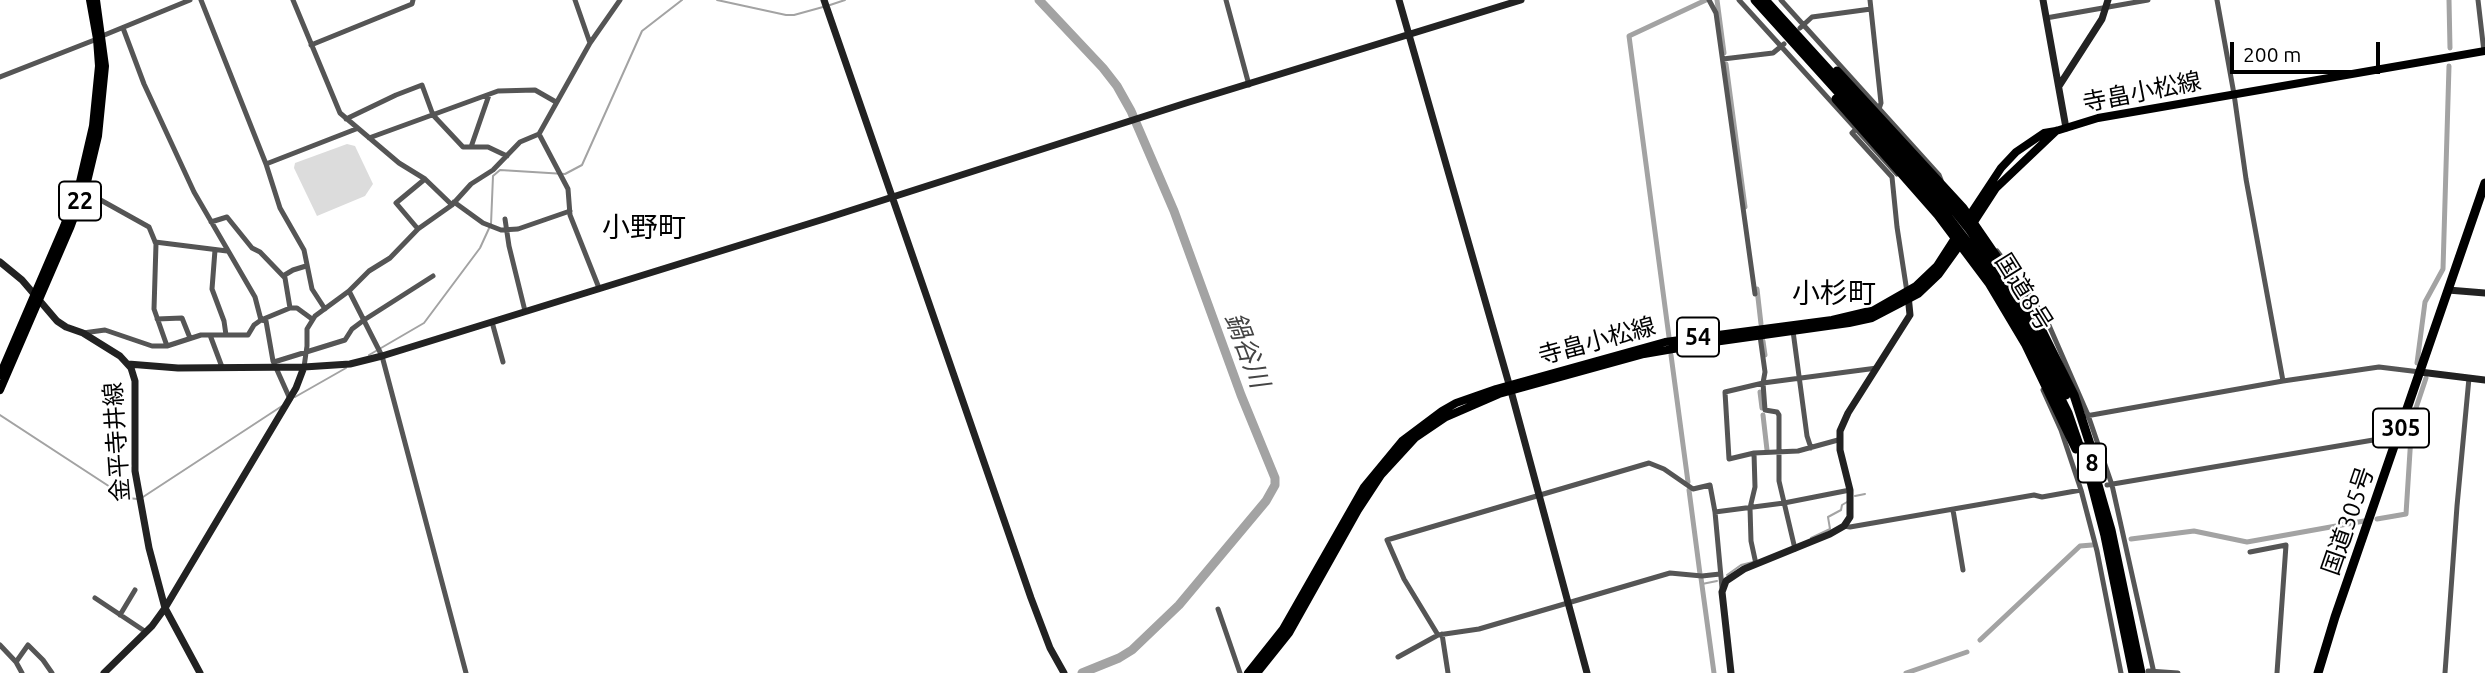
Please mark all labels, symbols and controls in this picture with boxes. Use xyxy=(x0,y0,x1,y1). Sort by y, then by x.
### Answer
scale bar xyxy=(2233,28,2384,72)
text: 200 m xyxy=(2243,42,2301,66)
street label: 寺畠小松線 xyxy=(2080,66,2204,118)
road number: 22 xyxy=(59,182,101,220)
district label: 小野町 xyxy=(602,211,686,245)
street label: 国道8号 xyxy=(1989,248,2059,336)
district label: 小杉町 xyxy=(1792,277,1876,311)
water label: 鍋谷川 xyxy=(1218,308,1276,392)
street label: 寺畠小松線 xyxy=(1535,312,1659,370)
road number: 54 xyxy=(1677,318,1719,356)
street label: 金平寺井線 xyxy=(98,381,136,503)
road number: 305 xyxy=(2373,408,2429,448)
road number: 8 xyxy=(2078,444,2106,482)
street label: 国道305号 xyxy=(2316,463,2380,579)

